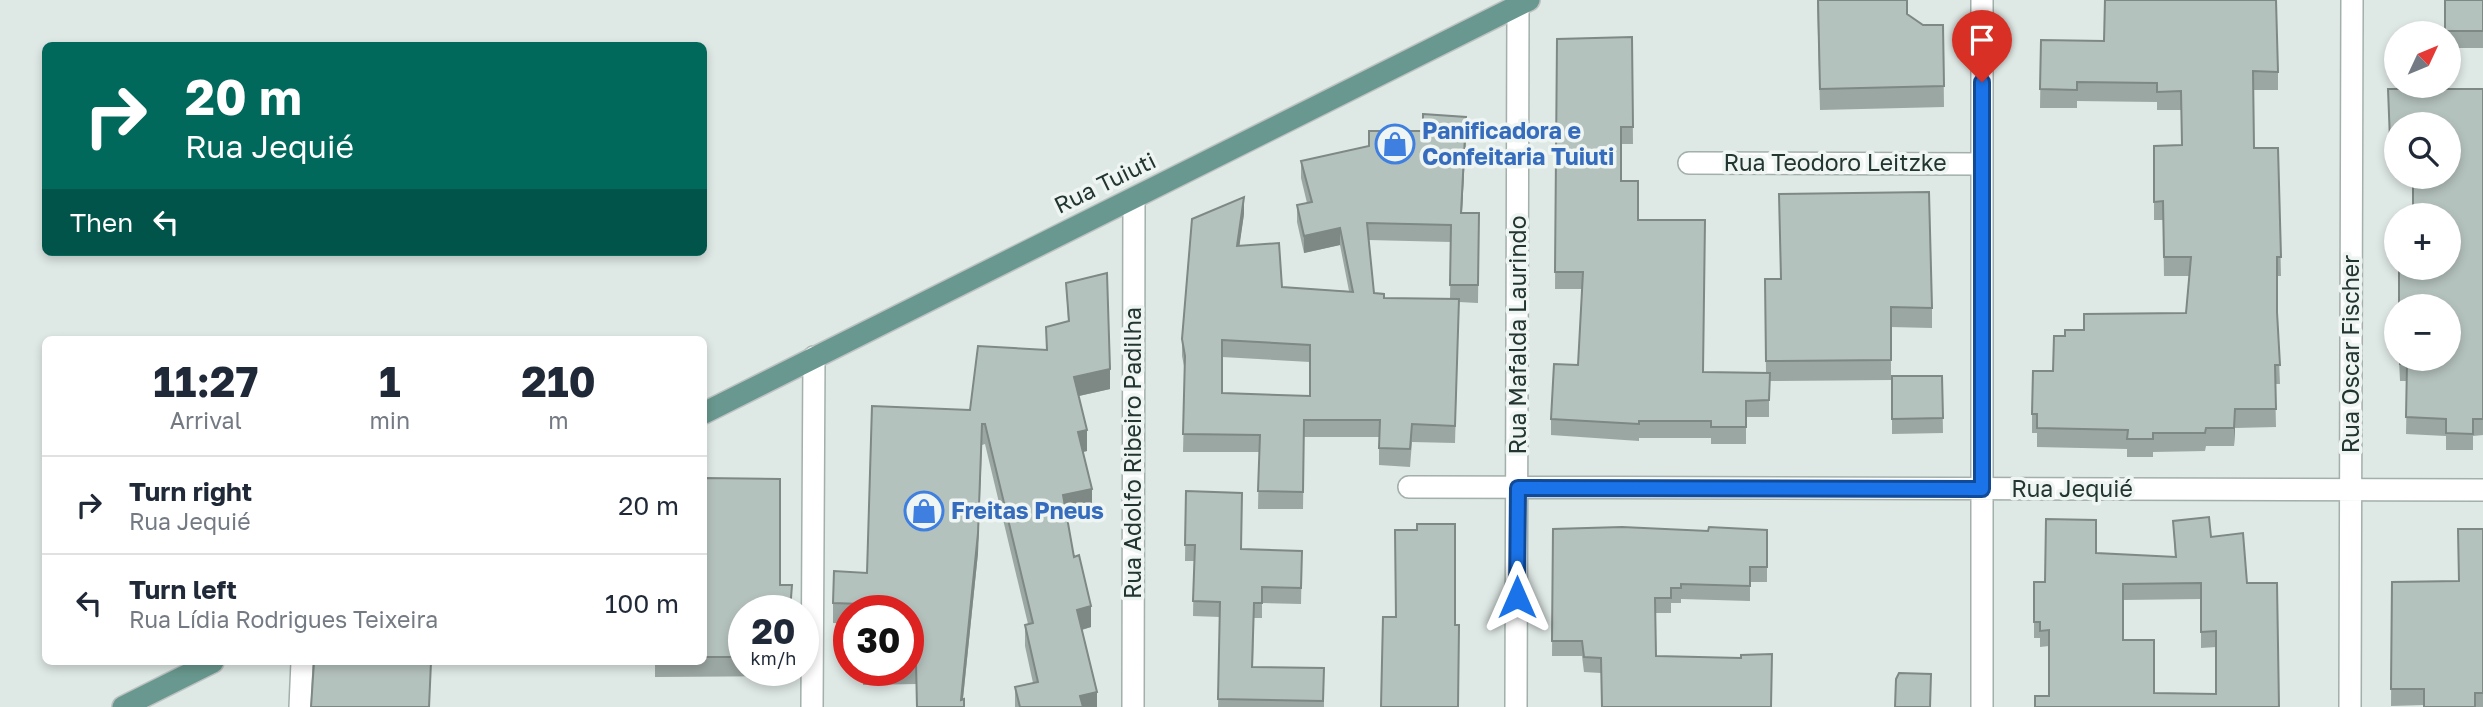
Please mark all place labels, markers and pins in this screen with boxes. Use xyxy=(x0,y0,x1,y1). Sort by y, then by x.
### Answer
pin xyxy=(1952,10,2012,82)
place label: Panificadora e Confeitaria Tuiuti xyxy=(1422,116,1614,170)
shop icon: Panificadora e Confeitaria Tuiuti xyxy=(1374,123,1416,165)
shop icon: Freitas Pneus xyxy=(903,490,945,532)
place label: Freitas Pneus xyxy=(951,496,1104,524)

